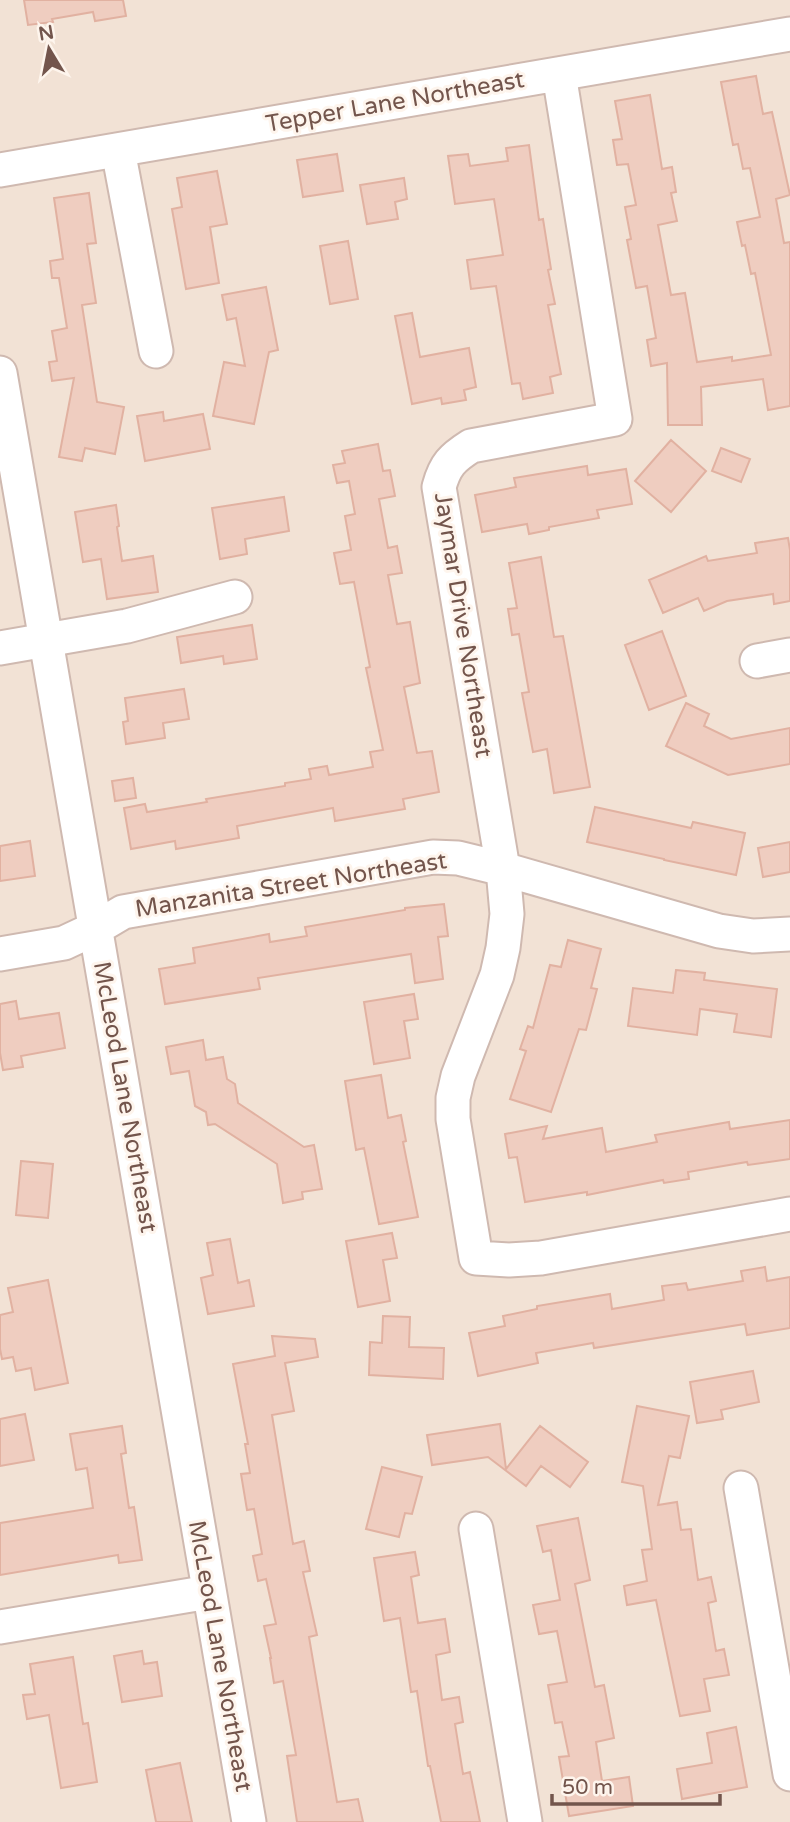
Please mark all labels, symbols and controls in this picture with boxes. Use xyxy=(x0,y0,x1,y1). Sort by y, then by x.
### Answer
north arrow xyxy=(14,14,84,84)
text: N xyxy=(37,21,56,45)
street label: Tepper Lane Northeast xyxy=(264,65,526,139)
street label: Jaymar Drive Northeast xyxy=(428,490,498,760)
street label: Manzanita Street Northeast xyxy=(133,846,449,924)
street label: McLeod Lane Northeast xyxy=(87,959,163,1235)
street label: McLeod Lane Northeast xyxy=(182,1518,258,1794)
scale bar xyxy=(552,1762,720,1806)
text: 50 m xyxy=(562,1775,613,1800)

